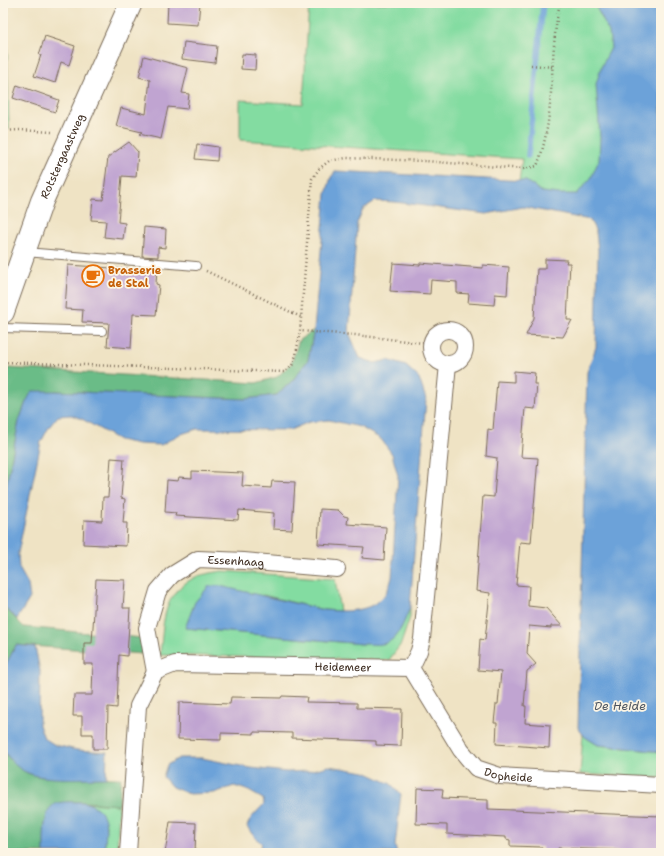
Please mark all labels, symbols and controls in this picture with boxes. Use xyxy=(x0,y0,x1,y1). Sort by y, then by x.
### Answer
street label: Rotstergaastweg xyxy=(37,111,88,201)
cafe icon: Brasserie de Stal xyxy=(80,263,106,289)
place label: Brasserie de Stal xyxy=(108,263,162,291)
street label: Essenhaag xyxy=(207,552,265,570)
street label: Heidemeer xyxy=(315,659,372,675)
water label: De Heide xyxy=(594,698,646,714)
street label: Dopheide xyxy=(482,764,533,785)

